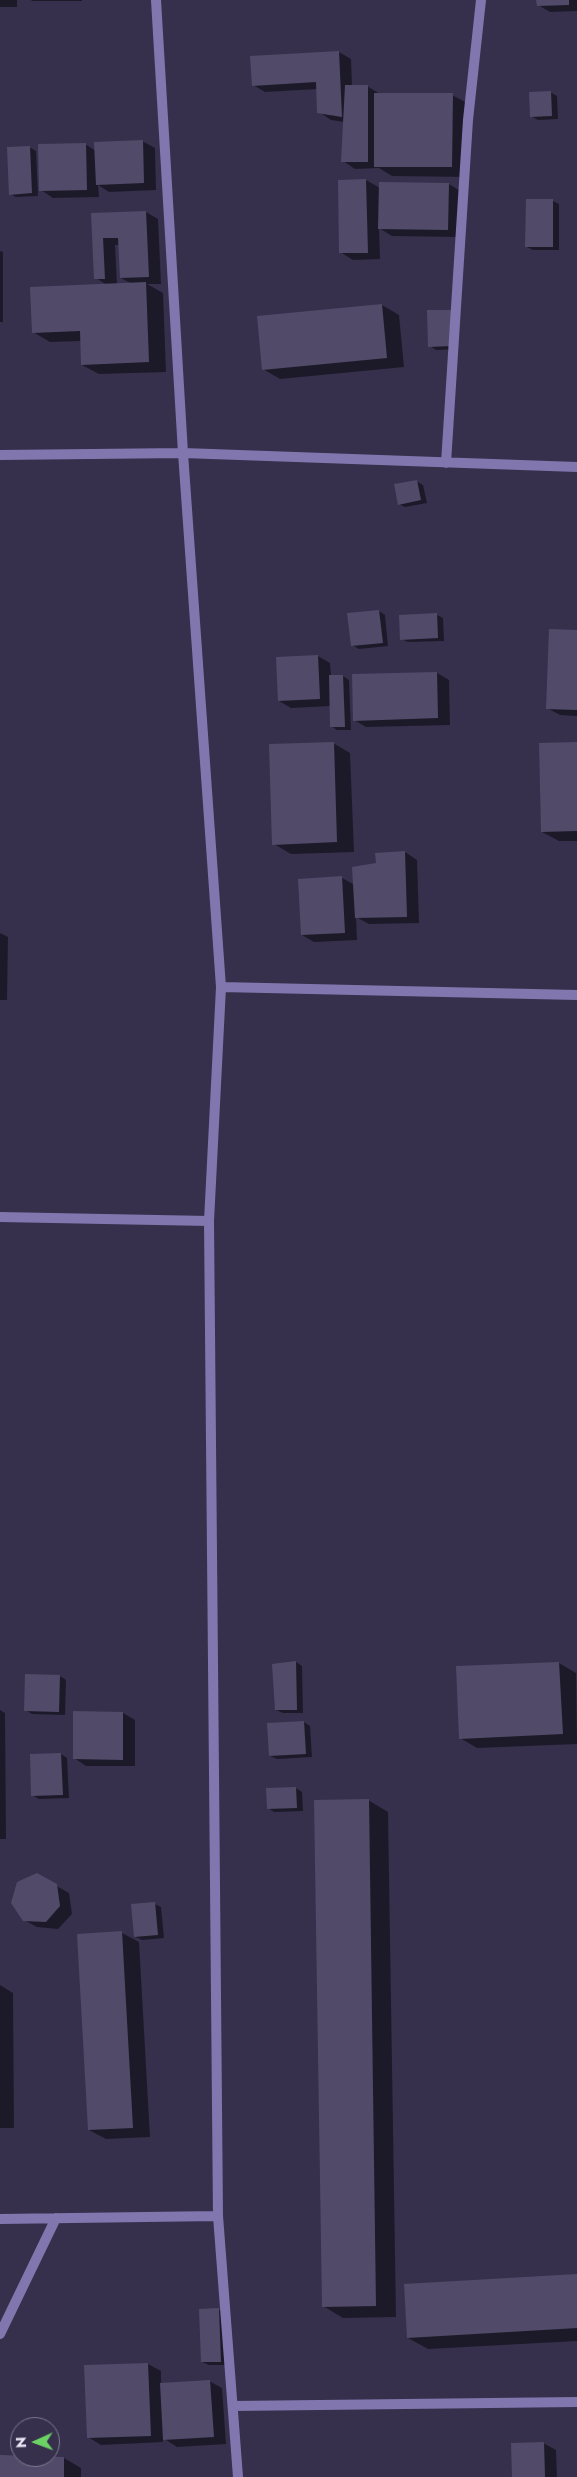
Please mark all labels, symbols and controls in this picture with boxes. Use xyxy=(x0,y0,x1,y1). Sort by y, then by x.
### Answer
north arrow xyxy=(10,2417,60,2467)
text: N xyxy=(11,2437,31,2448)

